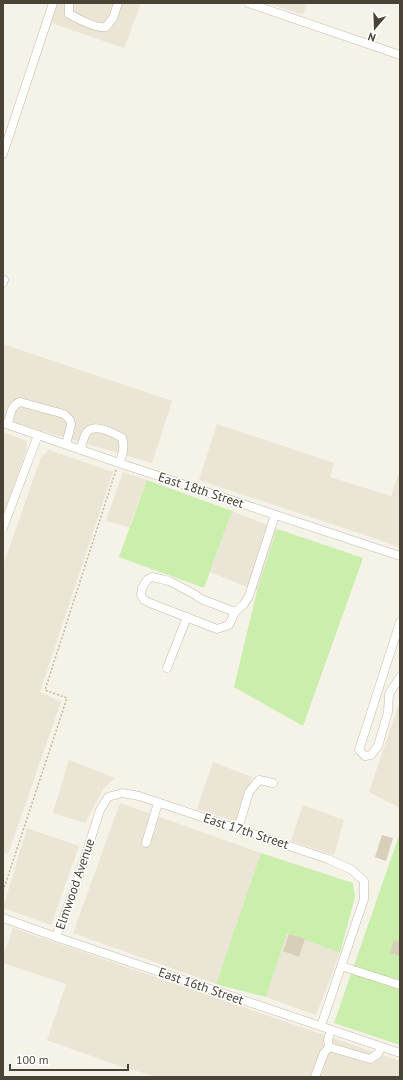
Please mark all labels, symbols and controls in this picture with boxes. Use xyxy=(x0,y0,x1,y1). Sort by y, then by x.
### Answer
north arrow xyxy=(355,8,395,48)
text: N xyxy=(366,30,377,45)
street label: East 18th Street xyxy=(156,468,247,512)
street label: East 17th Street xyxy=(201,809,291,853)
street label: Elmwood Avenue xyxy=(51,836,99,932)
street label: East 16th Street xyxy=(156,963,246,1009)
scale bar xyxy=(10,1046,128,1072)
text: 100 m xyxy=(16,1052,49,1067)

